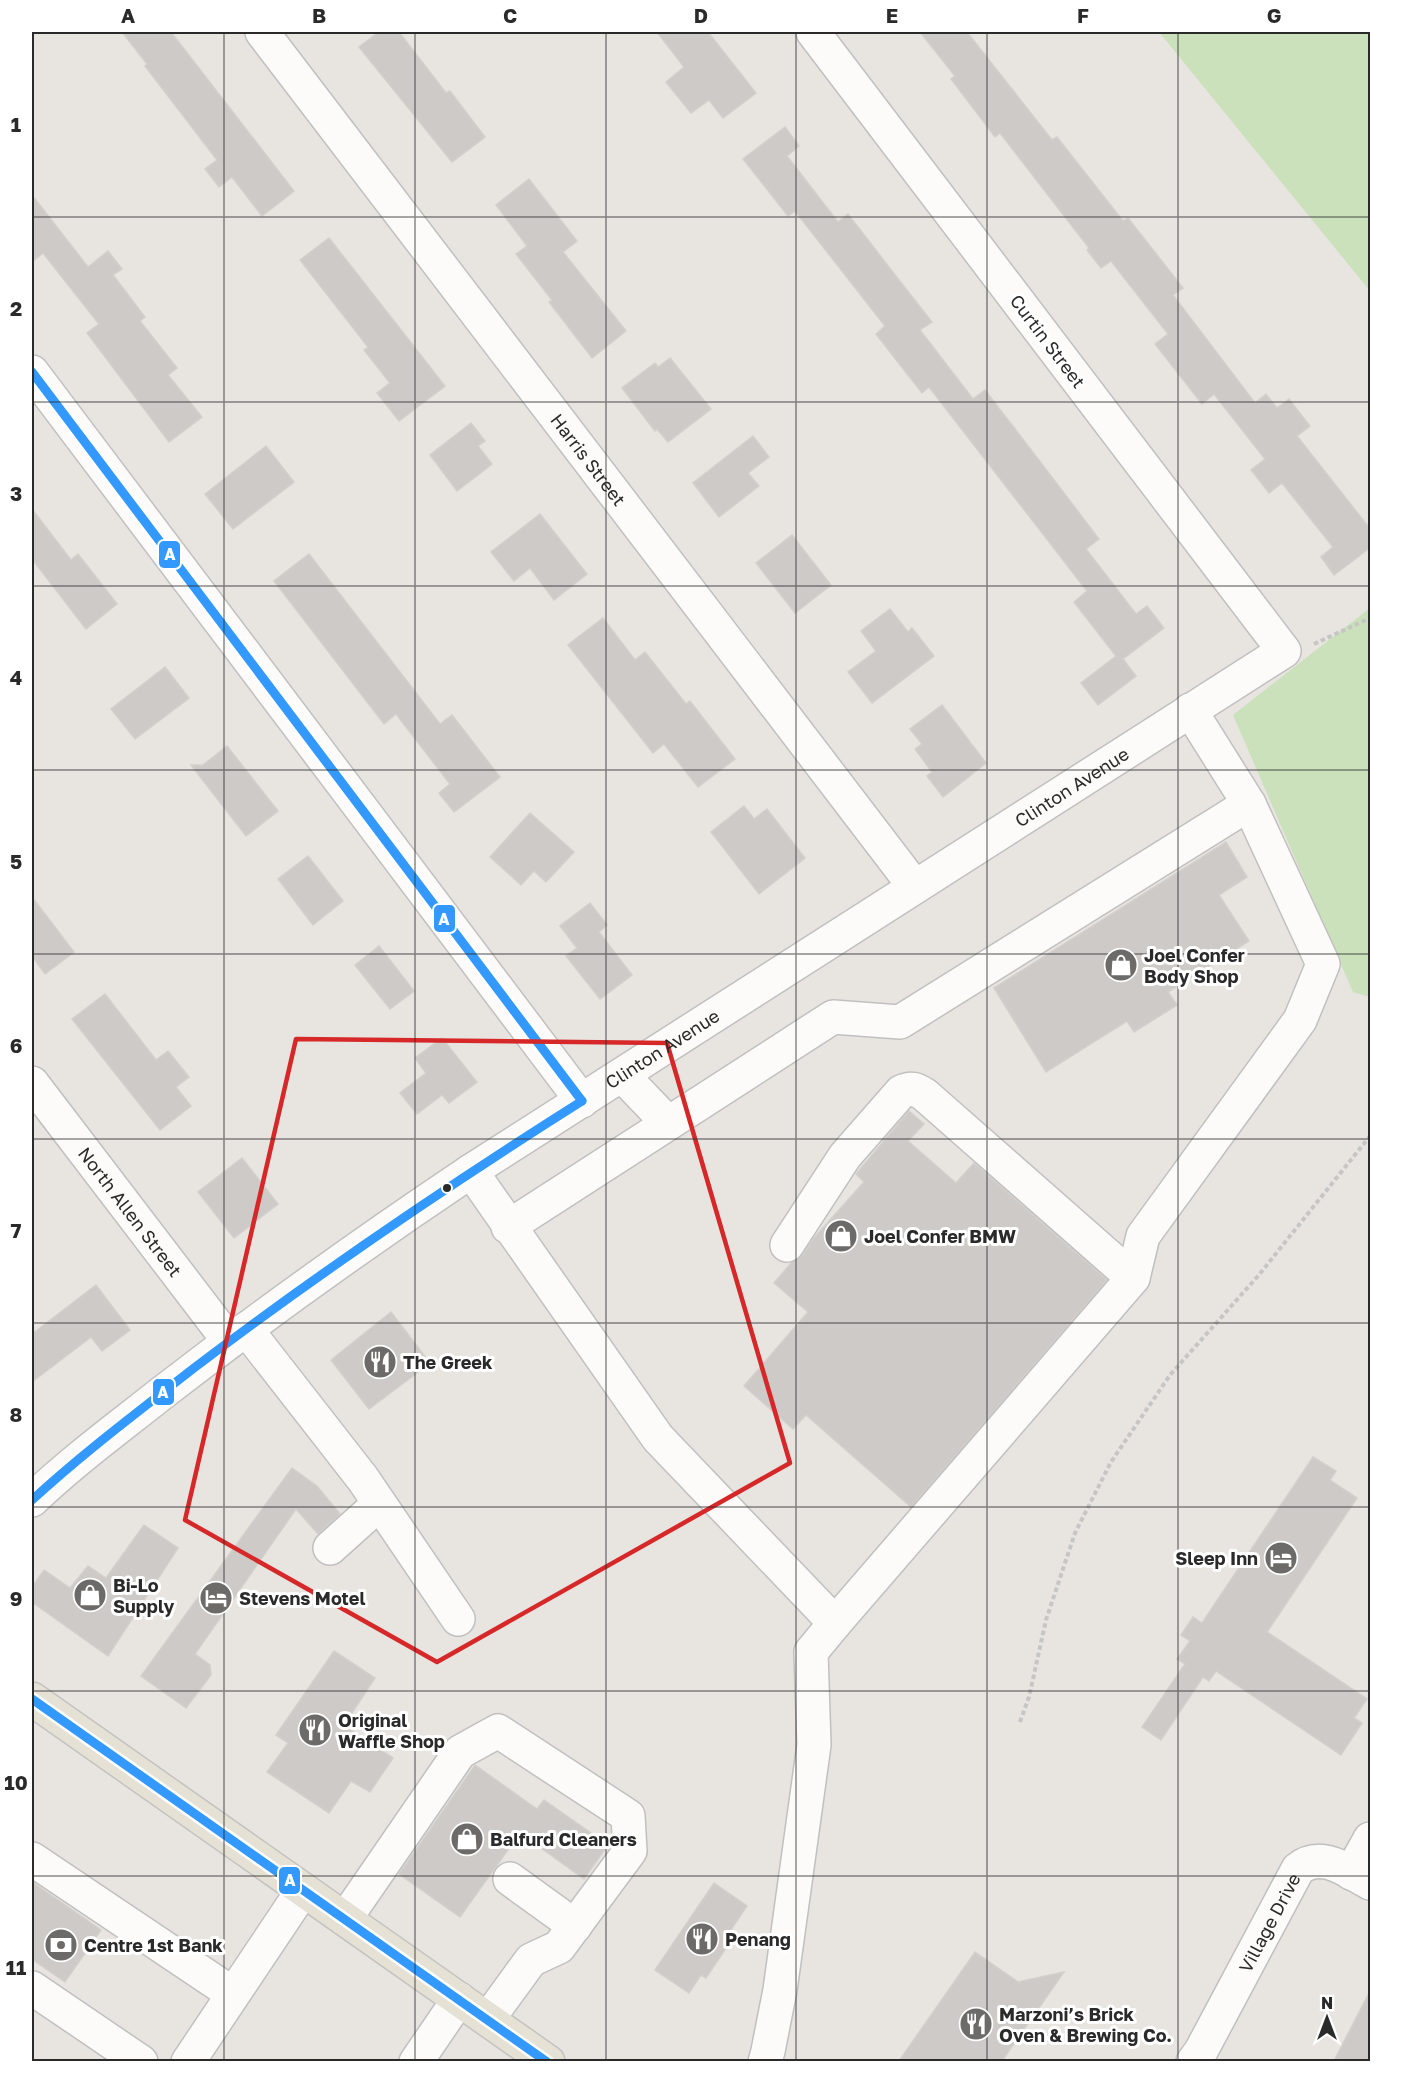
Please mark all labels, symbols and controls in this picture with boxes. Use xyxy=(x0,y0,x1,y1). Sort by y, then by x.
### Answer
text: A xyxy=(121,3,135,27)
text: B xyxy=(312,3,326,27)
text: C xyxy=(503,3,517,27)
text: D xyxy=(694,3,708,27)
text: E xyxy=(886,3,898,27)
text: F xyxy=(1077,3,1089,27)
text: G xyxy=(1267,3,1281,27)
text: 1 xyxy=(11,112,21,136)
street label: Curtin Street xyxy=(1006,290,1090,392)
text: 2 xyxy=(10,296,22,320)
street label: Harris Street xyxy=(546,409,631,510)
text: 3 xyxy=(10,481,22,505)
line badge: A xyxy=(158,540,181,569)
text: A xyxy=(164,544,176,564)
text: 4 xyxy=(10,665,22,689)
street label: Clinton Avenue xyxy=(1011,742,1133,831)
text: 5 xyxy=(10,849,22,873)
line badge: A xyxy=(433,904,456,933)
text: A xyxy=(438,909,450,929)
place label: Joel Confer Body Shop xyxy=(1144,944,1245,987)
shop icon: Joel Confer Body Shop xyxy=(1103,947,1139,983)
street label: Clinton Avenue xyxy=(601,1004,723,1093)
text: 6 xyxy=(10,1033,22,1057)
street label: North Allen Street xyxy=(74,1143,187,1281)
unlabelled marker xyxy=(441,1182,453,1194)
text: 7 xyxy=(11,1218,22,1242)
shop icon: Joel Confer BMW xyxy=(823,1218,859,1254)
place label: Joel Confer BMW xyxy=(864,1225,1016,1247)
restaurant icon: The Greek xyxy=(362,1344,398,1380)
place label: The Greek xyxy=(403,1351,493,1373)
line badge: A xyxy=(152,1378,175,1406)
text: A xyxy=(157,1382,169,1402)
text: 8 xyxy=(10,1402,22,1426)
hotel icon: Sleep Inn xyxy=(1263,1540,1299,1576)
place label: Sleep Inn xyxy=(1175,1547,1258,1569)
place label: Bi-Lo Supply xyxy=(113,1574,175,1617)
shop icon: Bi-Lo Supply xyxy=(72,1577,108,1613)
hotel icon: Stevens Motel xyxy=(198,1580,234,1616)
text: 9 xyxy=(10,1586,22,1610)
place label: Stevens Motel xyxy=(239,1587,365,1609)
place label: Original Waffle Shop xyxy=(338,1709,445,1752)
restaurant icon: Original Waffle Shop xyxy=(297,1712,333,1748)
text: 10 xyxy=(4,1770,28,1794)
shop icon: Balfurd Cleaners xyxy=(449,1821,485,1857)
place label: Balfurd Cleaners xyxy=(490,1828,637,1850)
line badge: A xyxy=(278,1866,301,1895)
street label: Village Drive xyxy=(1234,1869,1305,1976)
text: A xyxy=(284,1870,296,1890)
restaurant icon: Penang xyxy=(684,1921,720,1957)
bank icon: Centre 1st Bank xyxy=(43,1927,79,1963)
place label: Penang xyxy=(725,1928,791,1950)
place label: Centre 1st Bank xyxy=(84,1934,223,1956)
text: 11 xyxy=(6,1955,26,1979)
north arrow xyxy=(1297,1988,1357,2048)
text: N xyxy=(1321,1993,1333,2013)
place label: Marzoni’s Brick Oven & Brewing Co. xyxy=(999,2003,1172,2046)
restaurant icon: Marzoni’s Brick Oven & Brewing Co. xyxy=(958,2006,994,2042)

